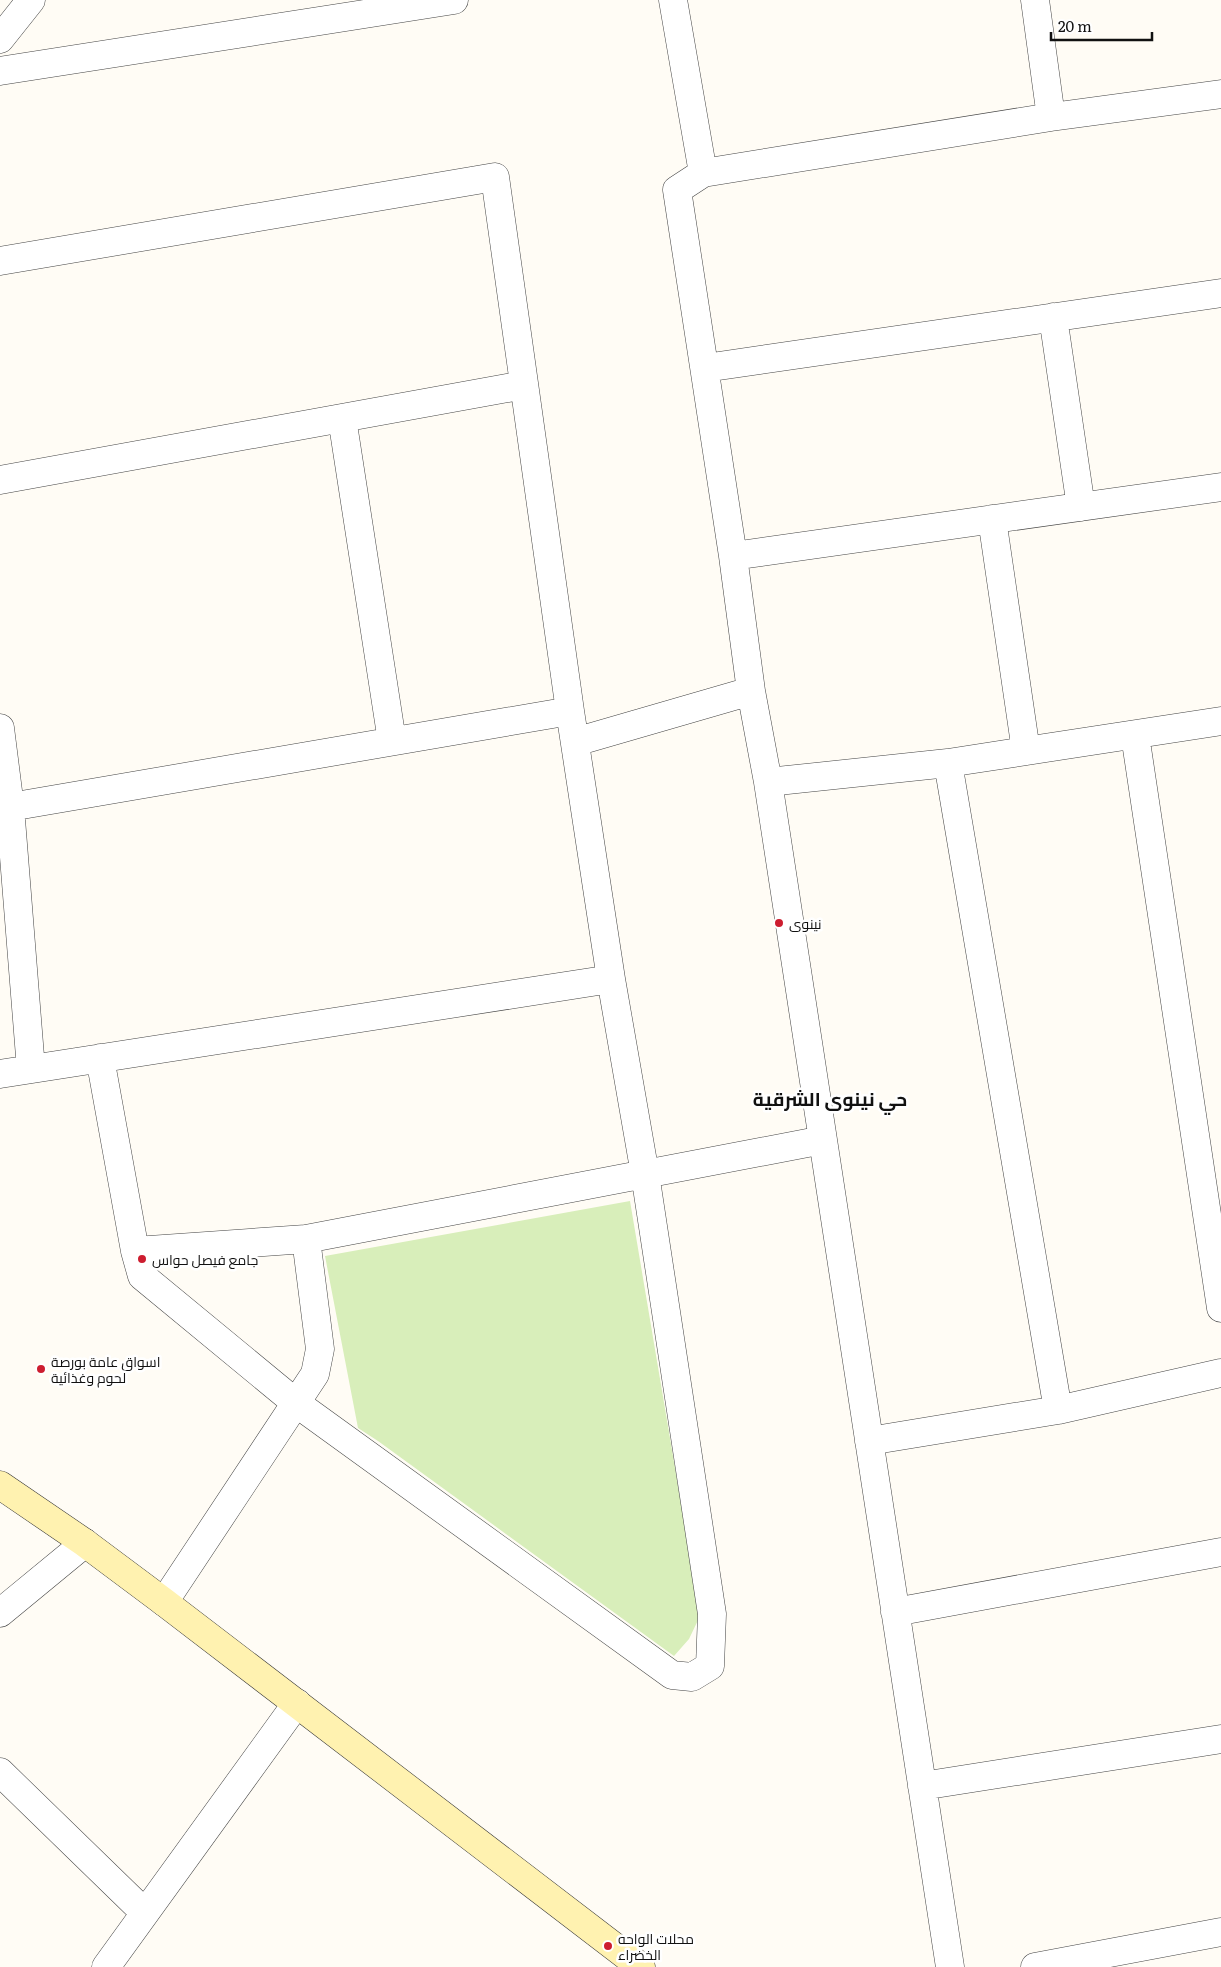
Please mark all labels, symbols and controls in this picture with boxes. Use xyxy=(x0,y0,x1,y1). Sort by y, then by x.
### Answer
scale bar xyxy=(1051,10,1152,42)
text: 20 m xyxy=(1058,14,1092,37)
place label: نينوى xyxy=(789,913,822,933)
marker: نينوى xyxy=(773,917,785,929)
district label: حي نينوى الشرقية xyxy=(753,1084,907,1115)
place label: جامع فيصل حواس xyxy=(152,1249,258,1269)
marker: جامع فيصل حواس xyxy=(136,1253,148,1265)
place label: اسواق عامة بورصة لحوم وغذائية xyxy=(51,1351,160,1388)
marker: اسواق عامة بورصة لحوم وغذائية xyxy=(35,1363,47,1375)
place label: محلات الواحه الخضراء xyxy=(618,1928,694,1964)
marker: محلات الواحه الخضراء xyxy=(602,1940,614,1952)

